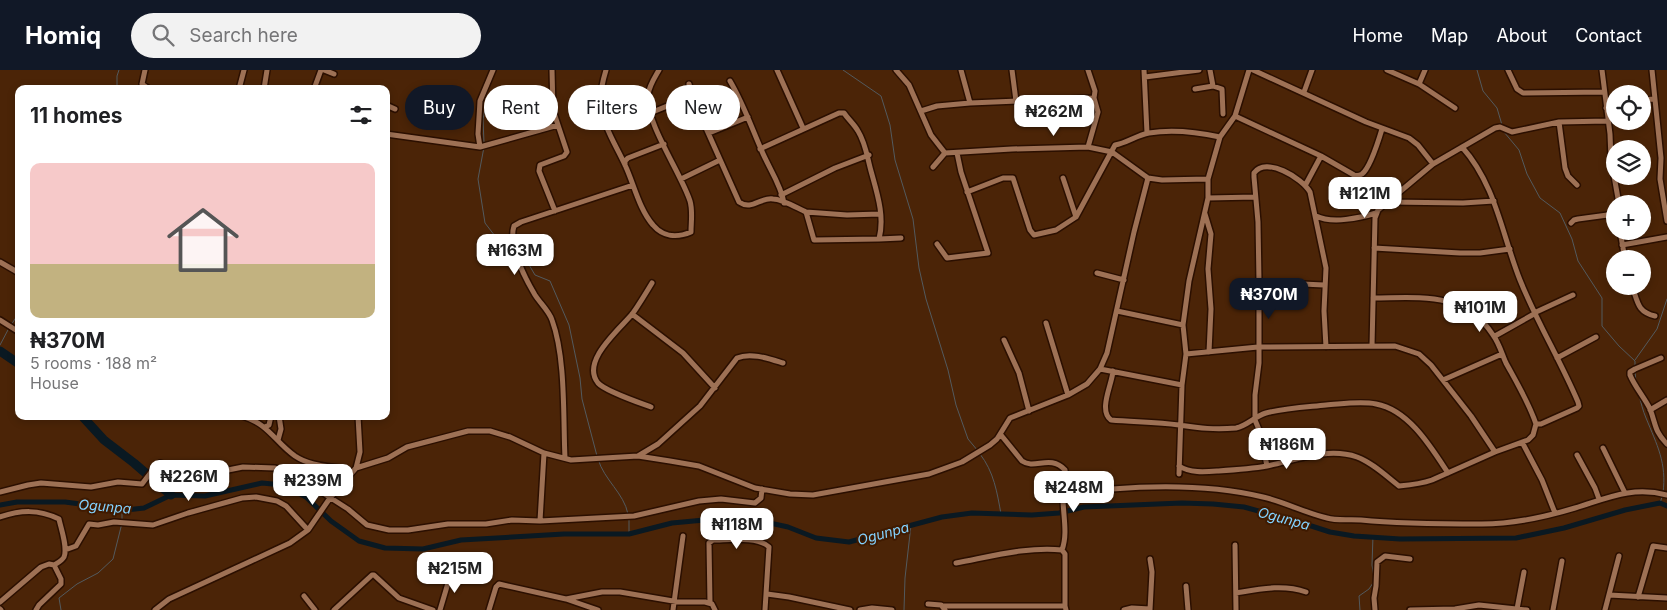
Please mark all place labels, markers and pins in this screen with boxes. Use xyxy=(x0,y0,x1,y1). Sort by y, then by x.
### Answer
pin: ₦262M xyxy=(1019,94,1089,137)
pin: ₦121M xyxy=(1330,176,1400,219)
pin: ₦163M xyxy=(480,234,550,276)
pin: ₦370M xyxy=(1234,278,1304,320)
pin: ₦101M xyxy=(1445,290,1515,333)
pin: ₦186M xyxy=(1252,428,1322,470)
pin: ₦226M xyxy=(154,460,224,502)
pin: ₦239M xyxy=(278,464,348,506)
pin: ₦248M xyxy=(1039,470,1109,513)
pin: ₦118M xyxy=(702,508,772,550)
pin: ₦215M xyxy=(420,552,490,594)

